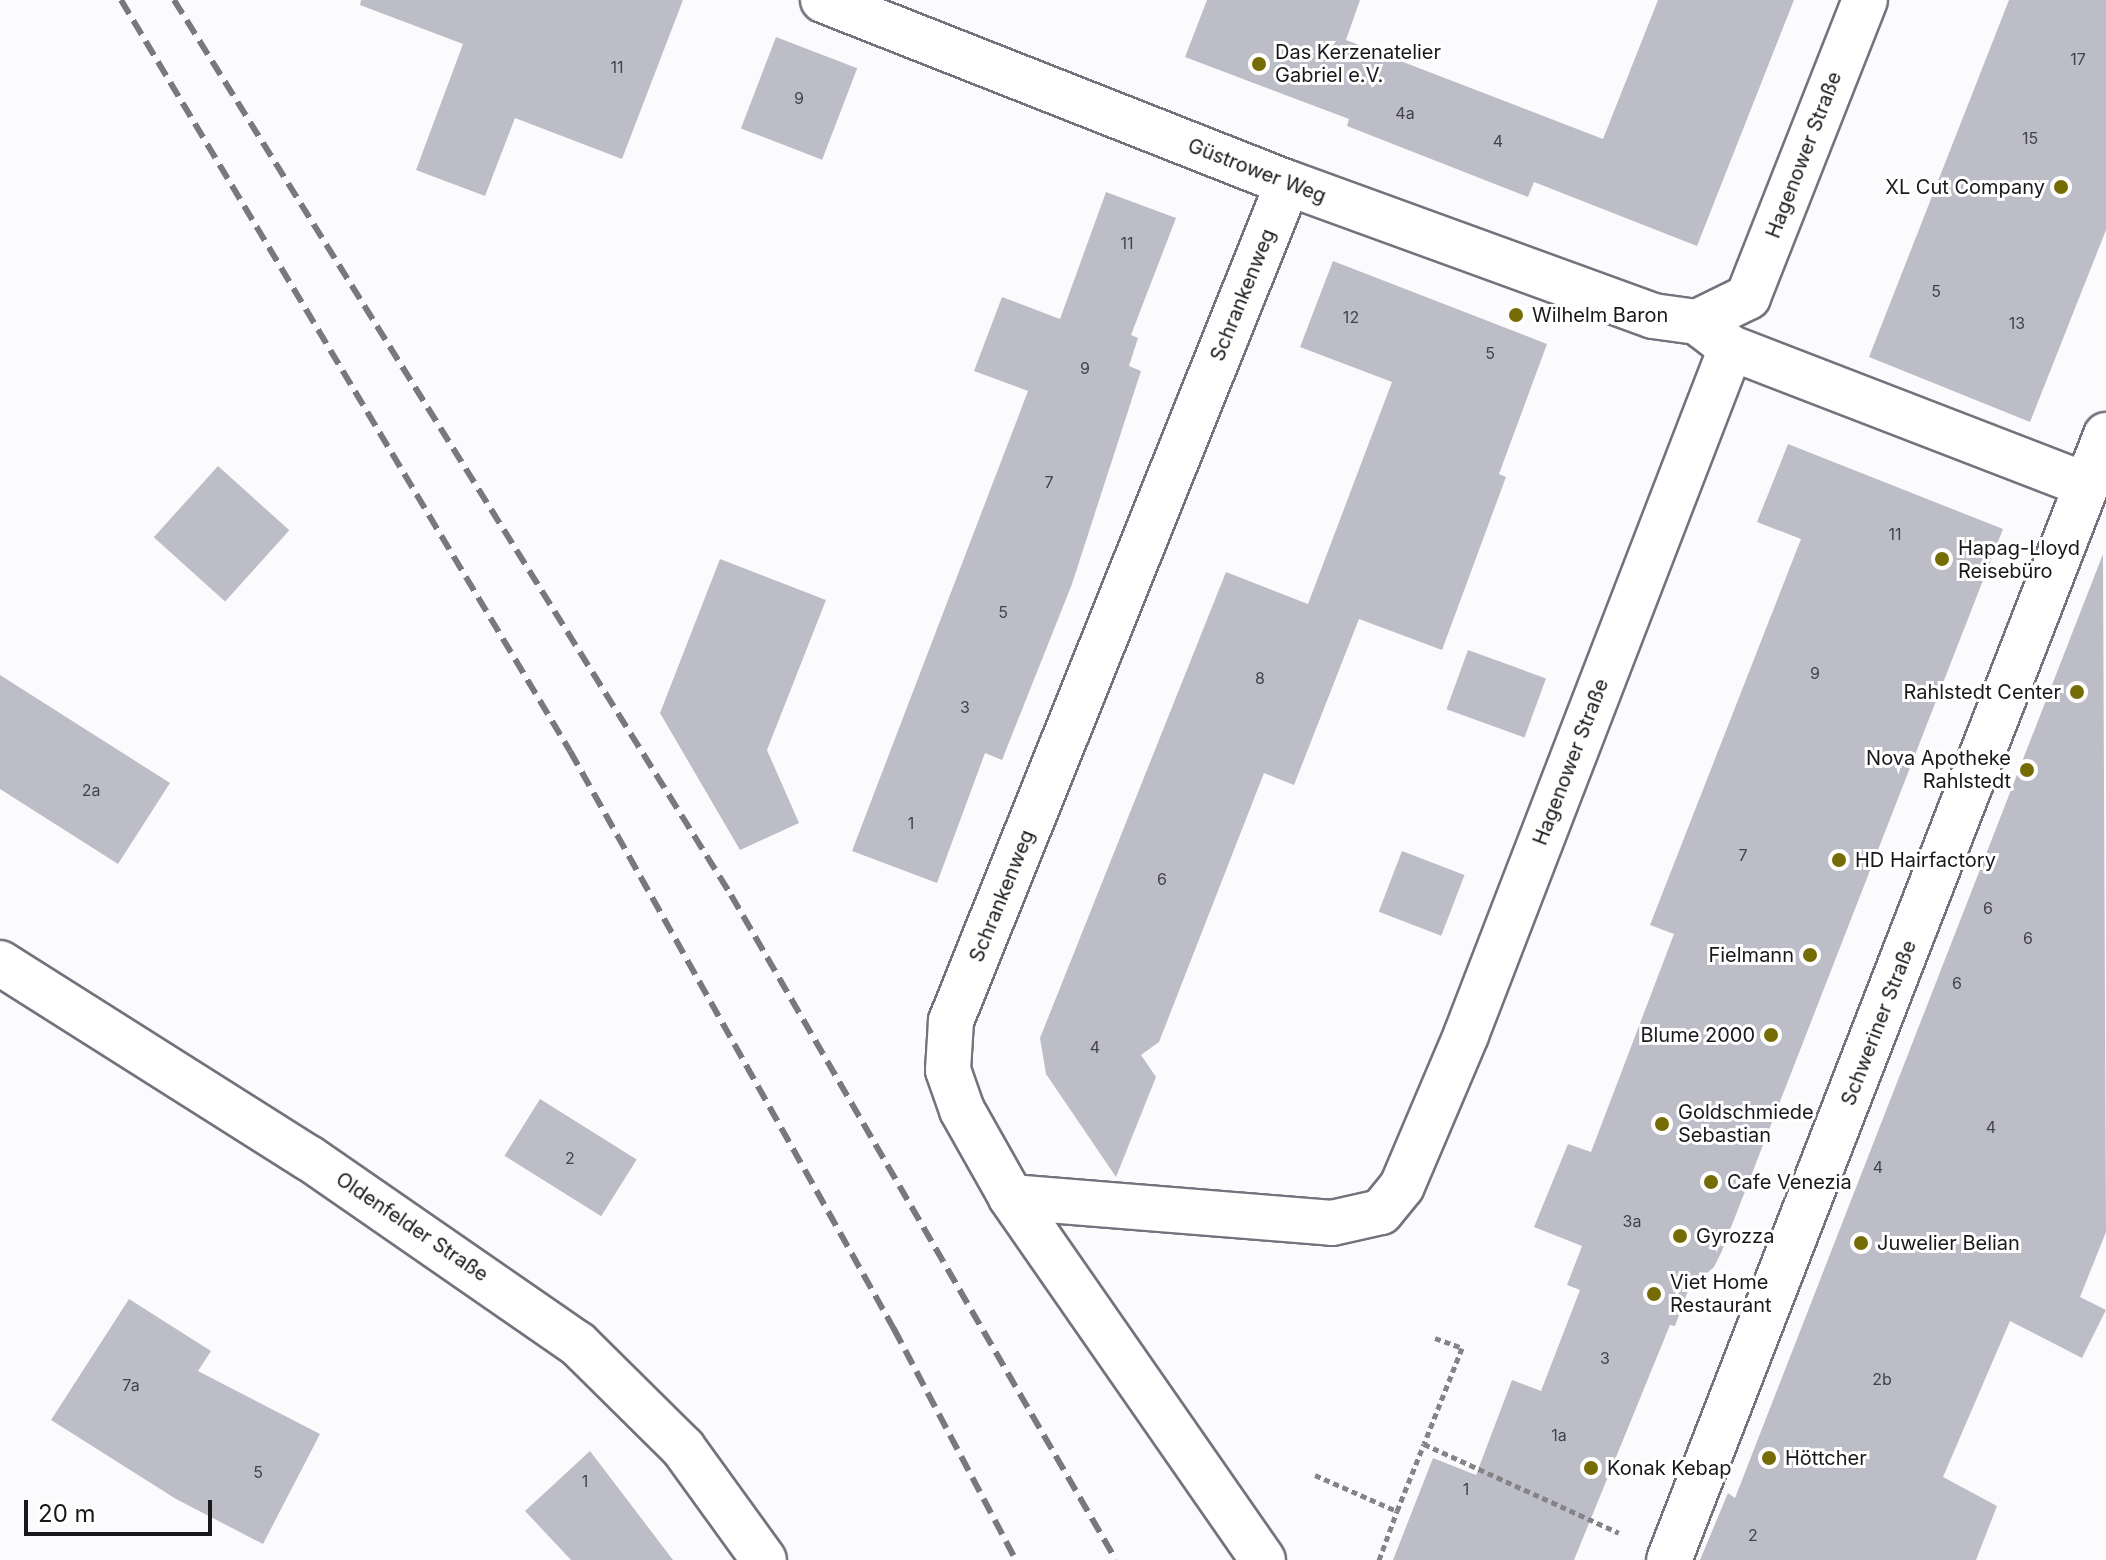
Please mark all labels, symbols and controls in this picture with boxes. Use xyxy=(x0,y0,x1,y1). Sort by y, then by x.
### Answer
place label: Das Kerzenatelier Gabriel e.V. xyxy=(1275,40,1441,87)
house number: 17 xyxy=(2070,49,2086,69)
marker: Das Kerzenatelier Gabriel e.V. xyxy=(1250,55,1268,73)
house number: 11 xyxy=(610,57,624,77)
street label: Hagenower Straße xyxy=(1761,68,1847,242)
house number: 9 xyxy=(794,88,804,108)
house number: 4a xyxy=(1395,103,1415,123)
house number: 15 xyxy=(2022,128,2038,148)
house number: 4 xyxy=(1493,131,1503,151)
street label: Güstrower Weg xyxy=(1184,134,1330,208)
place label: XL Cut Company xyxy=(1885,175,2045,199)
marker: XL Cut Company xyxy=(2052,178,2070,196)
street label: Schrankenweg xyxy=(1206,225,1280,365)
house number: 11 xyxy=(1120,233,1134,253)
house number: 5 xyxy=(1931,281,1941,301)
place label: Wilhelm Baron xyxy=(1532,303,1668,327)
marker: Wilhelm Baron xyxy=(1507,306,1525,324)
house number: 12 xyxy=(1343,307,1359,327)
house number: 13 xyxy=(2009,313,2025,333)
house number: 5 xyxy=(1485,343,1495,363)
house number: 9 xyxy=(1080,358,1090,378)
house number: 7 xyxy=(1044,472,1054,492)
house number: 11 xyxy=(1888,524,1902,544)
place label: Hapag-Lloyd Reisebüro xyxy=(1958,536,2080,583)
marker: Hapag-Lloyd Reisebüro xyxy=(1933,550,1951,568)
house number: 5 xyxy=(998,602,1008,622)
house number: 9 xyxy=(1810,663,1820,683)
house number: 8 xyxy=(1255,668,1265,688)
street label: Hagenower Straße xyxy=(1528,675,1614,849)
place label: Rahlstedt Center xyxy=(1903,680,2061,704)
marker: Rahlstedt Center xyxy=(2068,683,2086,701)
house number: 3 xyxy=(960,697,970,717)
place label: Nova Apotheke Rahlstedt xyxy=(1866,746,2011,793)
marker: Nova Apotheke Rahlstedt xyxy=(2018,761,2036,779)
house number: 2a xyxy=(82,780,100,800)
house number: 1 xyxy=(908,813,914,833)
street label: Schrankenweg xyxy=(965,826,1039,966)
house number: 7 xyxy=(1738,845,1748,865)
place label: HD Hairfactory xyxy=(1855,848,1996,872)
marker: HD Hairfactory xyxy=(1830,851,1848,869)
house number: 6 xyxy=(1157,869,1167,889)
house number: 6 xyxy=(1983,898,1993,918)
house number: 6 xyxy=(2023,928,2033,948)
street label: Schweriner Straße xyxy=(1836,937,1922,1109)
place label: Fielmann xyxy=(1708,943,1794,967)
marker: Fielmann xyxy=(1801,946,1819,964)
house number: 6 xyxy=(1952,973,1962,993)
place label: Blume 2000 xyxy=(1640,1023,1755,1047)
marker: Blume 2000 xyxy=(1762,1026,1780,1044)
house number: 4 xyxy=(1090,1037,1100,1057)
place label: Goldschmiede Sebastian xyxy=(1678,1100,1814,1147)
marker: Goldschmiede Sebastian xyxy=(1653,1115,1671,1133)
house number: 4 xyxy=(1986,1117,1996,1137)
house number: 2 xyxy=(565,1148,575,1168)
house number: 4 xyxy=(1873,1157,1883,1177)
street label: Oldenfelder Straße xyxy=(331,1167,493,1287)
place label: Cafe Venezia xyxy=(1727,1170,1852,1194)
marker: Cafe Venezia xyxy=(1702,1173,1720,1191)
house number: 3a xyxy=(1623,1211,1641,1231)
place label: Gyrozza xyxy=(1696,1224,1774,1248)
marker: Gyrozza xyxy=(1671,1227,1689,1245)
place label: Juwelier Belian xyxy=(1877,1231,2020,1255)
marker: Juwelier Belian xyxy=(1852,1234,1870,1252)
place label: Viet Home Restaurant xyxy=(1670,1270,1772,1317)
marker: Viet Home Restaurant xyxy=(1645,1285,1663,1303)
house number: 3 xyxy=(1600,1348,1610,1368)
house number: 2b xyxy=(1872,1369,1892,1389)
house number: 7a xyxy=(122,1375,140,1395)
house number: 1a xyxy=(1551,1425,1567,1445)
place label: Höttcher xyxy=(1785,1446,1867,1470)
marker: Höttcher xyxy=(1760,1449,1778,1467)
place label: Konak Kebap xyxy=(1607,1456,1732,1480)
marker: Konak Kebap xyxy=(1582,1459,1600,1477)
house number: 5 xyxy=(253,1462,263,1482)
house number: 1 xyxy=(582,1471,588,1491)
house number: 1 xyxy=(1463,1479,1469,1499)
scale bar xyxy=(28,1484,216,1534)
text: 20 m xyxy=(38,1499,96,1528)
house number: 2 xyxy=(1748,1525,1758,1545)

